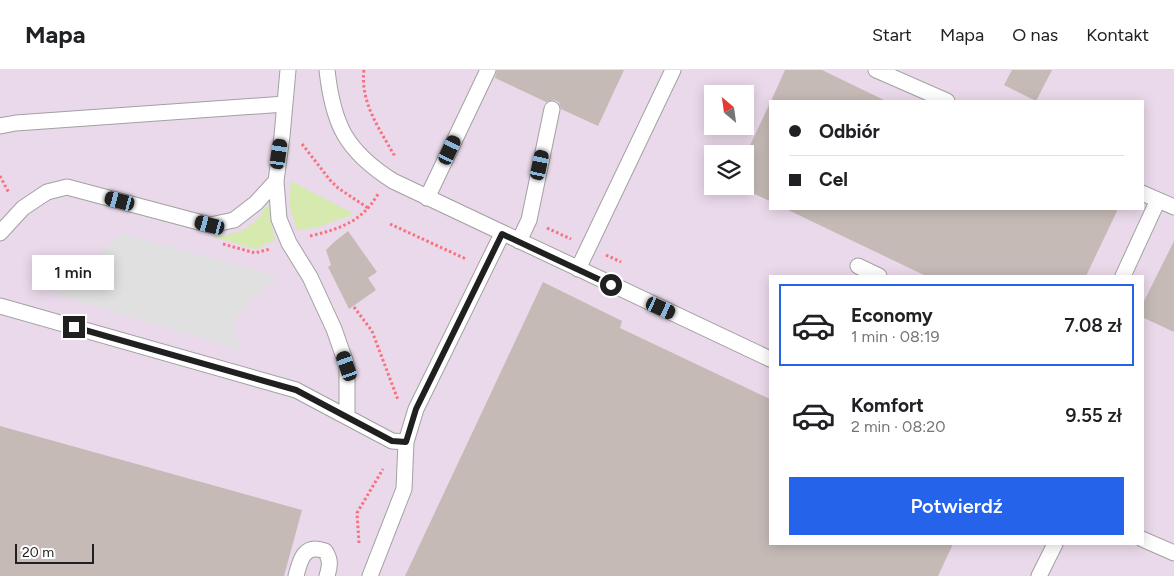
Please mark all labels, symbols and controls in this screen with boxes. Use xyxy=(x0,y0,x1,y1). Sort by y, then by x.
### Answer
text: Mapa xyxy=(25,20,86,49)
text: Start xyxy=(872,24,912,46)
text: Mapa xyxy=(940,24,984,46)
text: O nas xyxy=(1012,24,1058,46)
text: Kontakt xyxy=(1086,24,1149,46)
north arrow xyxy=(704,85,754,135)
map controls xyxy=(704,85,754,195)
text: Odbiór xyxy=(819,120,880,143)
car xyxy=(436,133,463,167)
car xyxy=(269,138,288,170)
button: layers xyxy=(704,145,754,195)
car xyxy=(529,149,550,181)
text: Cel xyxy=(819,168,848,191)
car xyxy=(103,190,136,212)
car xyxy=(193,214,226,236)
callout: 1 min xyxy=(33,254,115,290)
text: 1 min xyxy=(54,263,92,282)
route start xyxy=(600,274,622,296)
car xyxy=(644,295,677,321)
icon: car xyxy=(791,303,836,348)
text: Economy xyxy=(851,304,933,327)
text: 7.08 zł xyxy=(1064,314,1122,337)
route end xyxy=(63,316,85,338)
text: 1 min · 08:19 xyxy=(851,327,940,346)
car xyxy=(335,349,358,383)
icon: car xyxy=(791,393,836,438)
text: Komfort xyxy=(851,394,924,417)
text: 9.55 zł xyxy=(1066,404,1122,427)
text: 2 min · 08:20 xyxy=(851,417,945,436)
button: Potwierdź xyxy=(789,477,1124,535)
scale bar xyxy=(15,541,94,564)
text: 20 m xyxy=(22,544,54,561)

